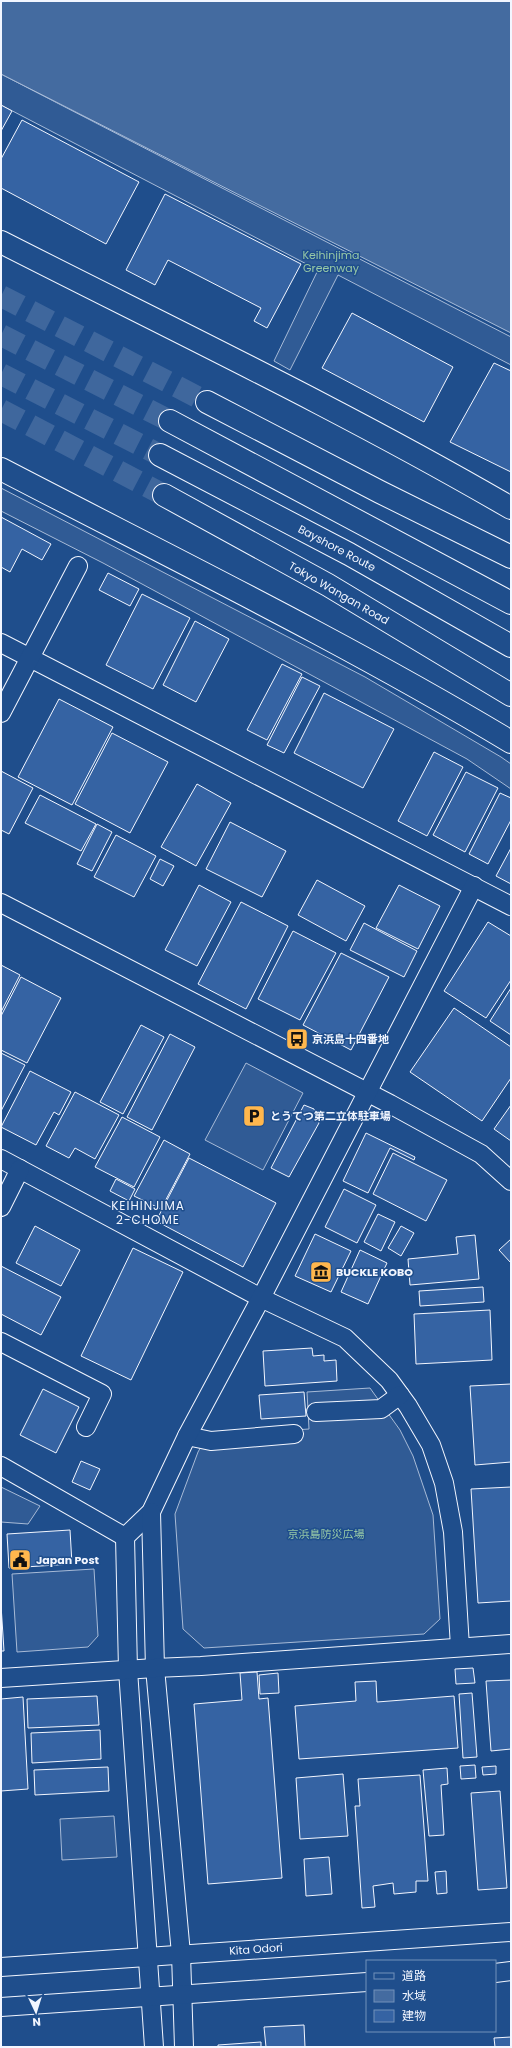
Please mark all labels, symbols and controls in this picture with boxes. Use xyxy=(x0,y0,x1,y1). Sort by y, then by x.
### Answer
park label: Keihinjima Greenway xyxy=(302,247,360,276)
street label: Bayshore Route xyxy=(295,521,379,575)
street label: Tokyo Wangan Road xyxy=(286,558,392,628)
bus stop icon: 京浜島十四番地 xyxy=(284,1026,310,1052)
place label: 京浜島十四番地 xyxy=(312,1031,389,1047)
parking icon: とうてつ第二立体駐車場 xyxy=(241,1103,267,1129)
place label: とうてつ第二立体駐車場 xyxy=(270,1108,391,1124)
district label: KEIHINJIMA 2-CHOME xyxy=(111,1197,185,1228)
museum icon: BUCKLE KOBO xyxy=(308,1259,334,1285)
place label: BUCKLE KOBO xyxy=(336,1264,413,1280)
park label: 京浜島防災広場 xyxy=(288,1526,365,1542)
public building icon: Japan Post xyxy=(7,1547,33,1573)
place label: Japan Post xyxy=(36,1552,100,1568)
street label: Kita Odori xyxy=(229,1939,284,1959)
legend xyxy=(366,1960,496,2032)
text: 道路 xyxy=(402,1967,426,1984)
text: 水域 xyxy=(402,1987,426,2004)
north arrow xyxy=(16,1992,56,2032)
text: 建物 xyxy=(402,2007,426,2024)
text: N xyxy=(32,2014,41,2030)

